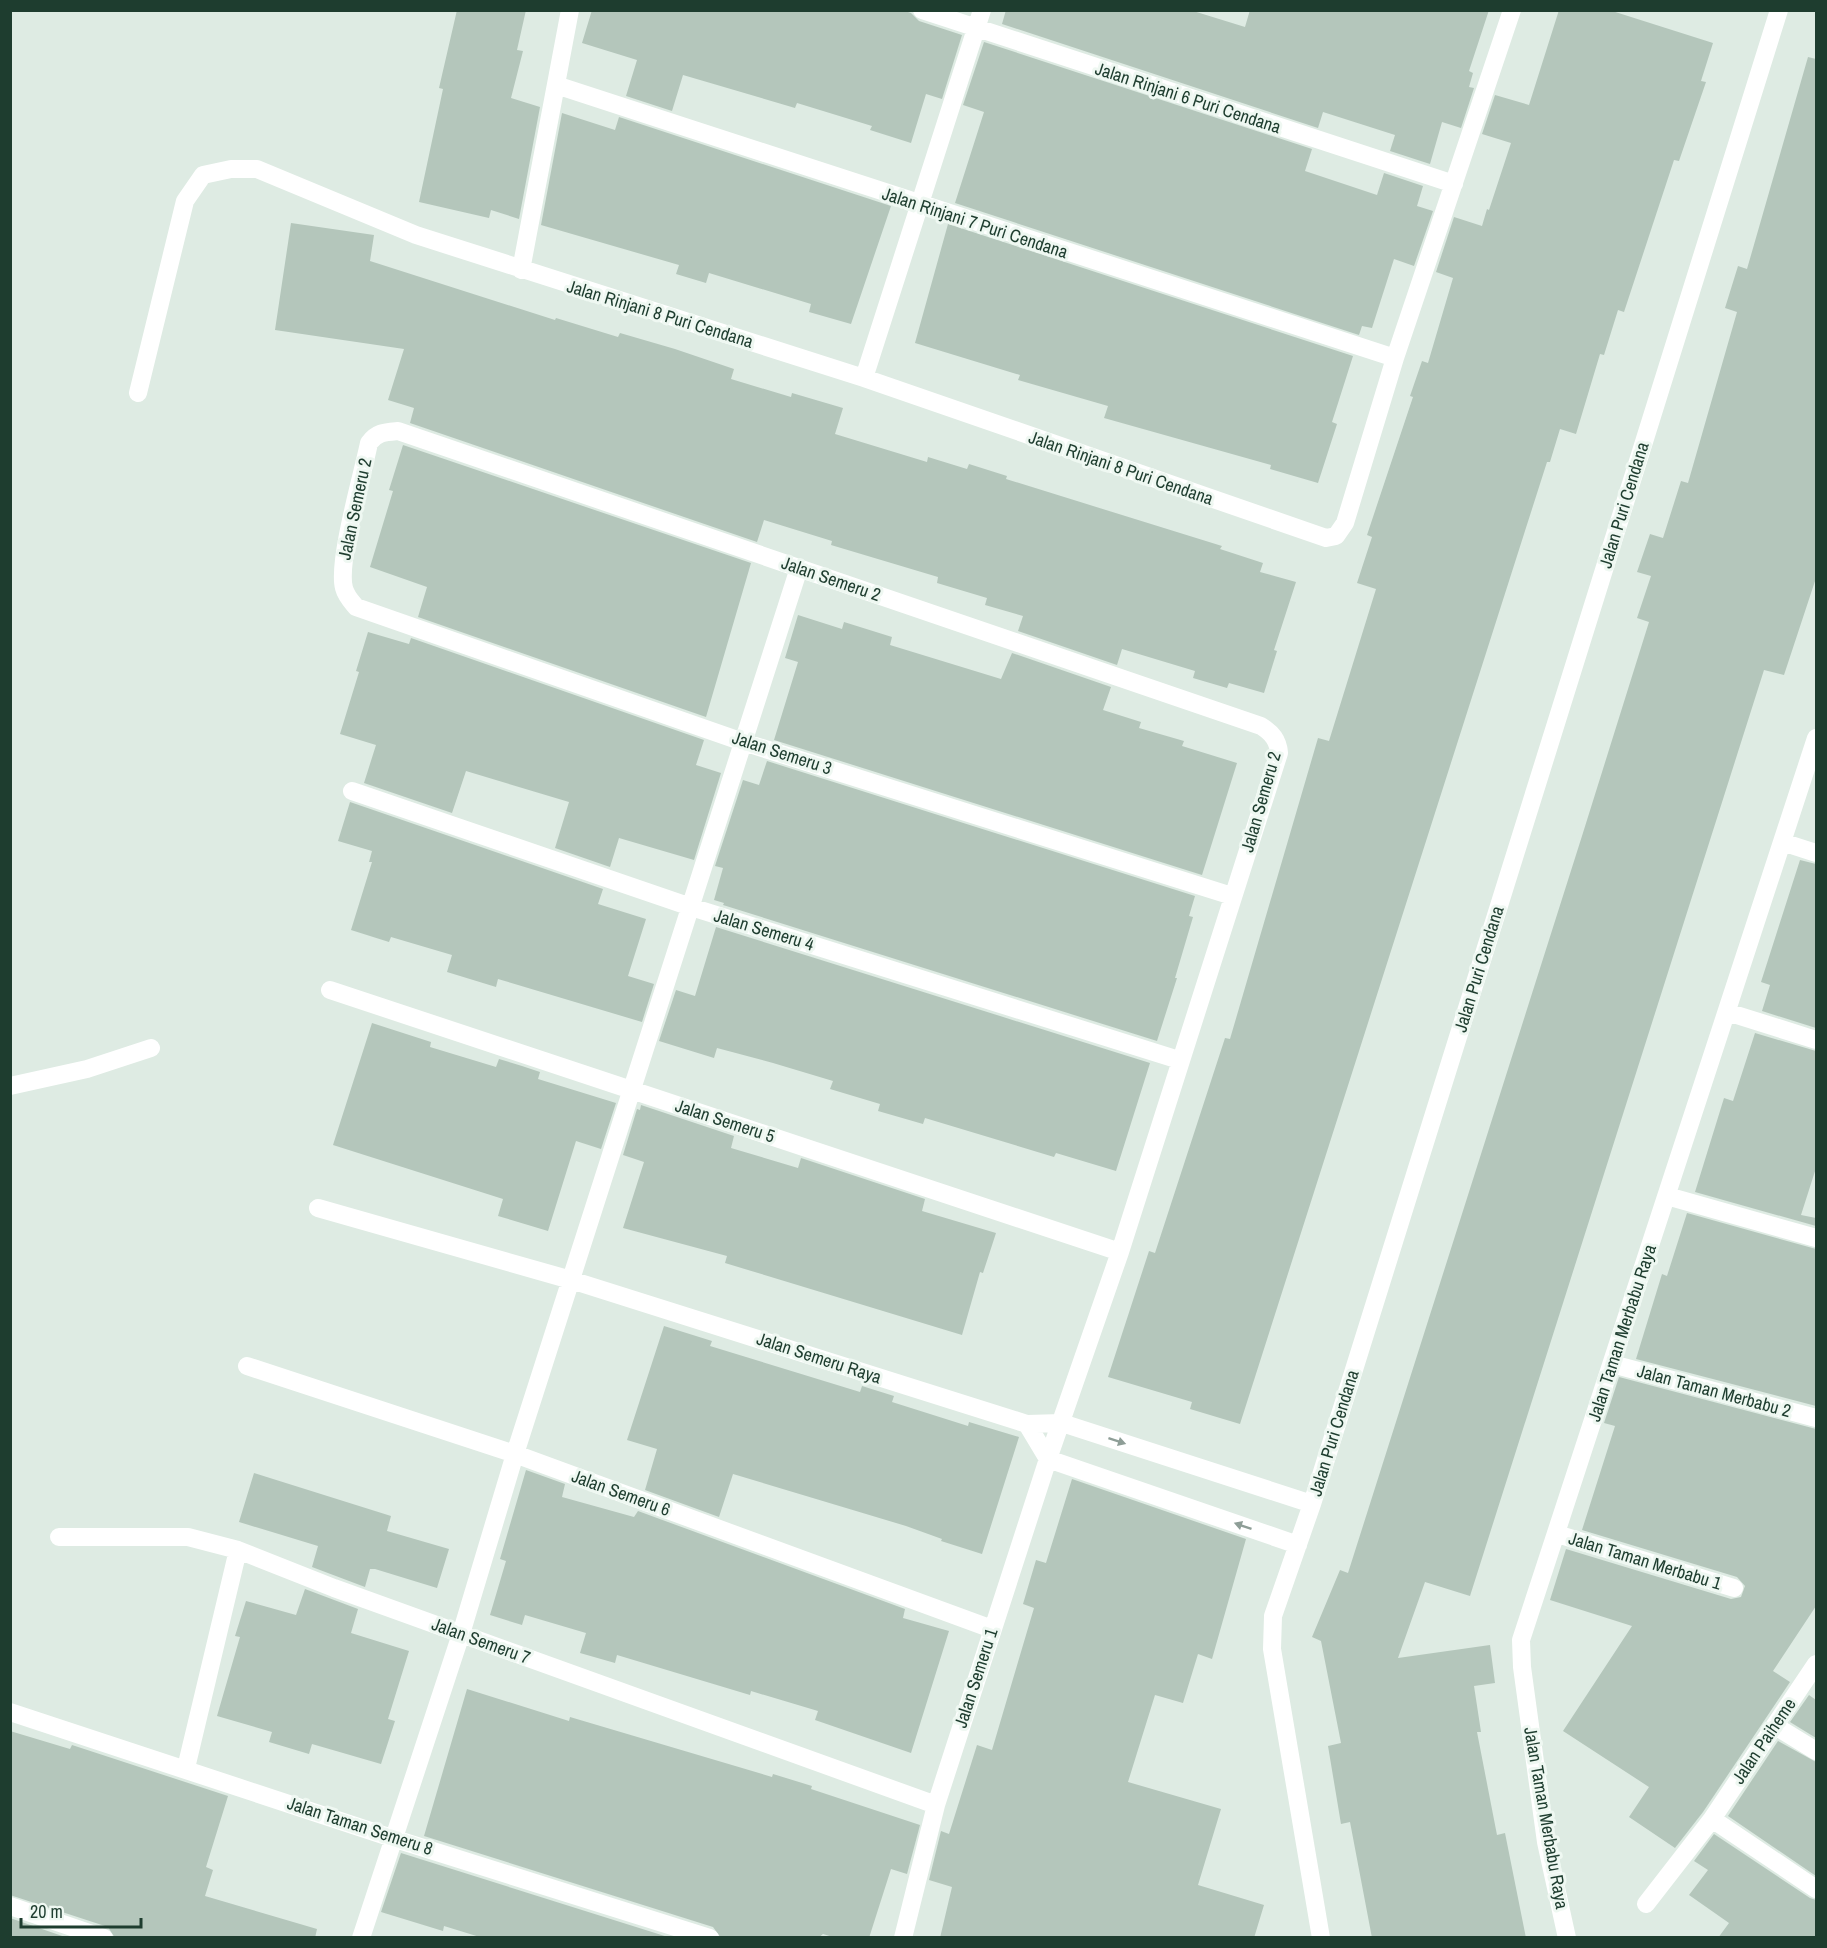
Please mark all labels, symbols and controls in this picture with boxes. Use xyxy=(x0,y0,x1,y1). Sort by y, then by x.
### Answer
street label: Jalan Rinjani 6 Puri Cendana xyxy=(1092,56,1284,139)
street label: Jalan Rinjani 7 Puri Cendana xyxy=(879,181,1071,264)
street label: Jalan Rinjani 8 Puri Cendana xyxy=(564,273,756,354)
street label: Jalan Rinjani 8 Puri Cendana xyxy=(1026,424,1217,511)
street label: Jalan Puri Cendana xyxy=(1592,439,1655,571)
street label: Jalan Semeru 2 xyxy=(332,456,377,562)
street label: Jalan Semeru 2 xyxy=(778,550,884,607)
street label: Jalan Semeru 3 xyxy=(729,725,835,780)
street label: Jalan Semeru 2 xyxy=(1234,749,1287,855)
street label: Jalan Semeru 4 xyxy=(711,902,817,957)
street label: Jalan Puri Cendana xyxy=(1447,903,1510,1035)
street label: Jalan Semeru 5 xyxy=(672,1093,778,1148)
street label: Jalan Taman Merbabu Raya xyxy=(1581,1241,1662,1425)
street label: Jalan Semeru Raya xyxy=(754,1326,885,1389)
street label: Jalan Taman Merbabu 2 xyxy=(1634,1358,1794,1423)
street label: Jalan Puri Cendana xyxy=(1302,1367,1365,1499)
one-way arrow xyxy=(1108,1437,1126,1446)
street label: Jalan Semeru 6 xyxy=(568,1463,674,1522)
one-way arrow xyxy=(1234,1521,1252,1530)
street label: Jalan Taman Merbabu 1 xyxy=(1566,1525,1725,1596)
street label: Jalan Semeru 7 xyxy=(428,1611,534,1670)
street label: Jalan Semeru 1 xyxy=(948,1624,1004,1731)
street label: Jalan Paiheme xyxy=(1726,1693,1801,1789)
street label: Jalan Taman Merbabu Raya xyxy=(1518,1725,1575,1911)
street label: Jalan Taman Semeru 8 xyxy=(284,1790,436,1861)
scale bar xyxy=(21,1891,141,1929)
text: 20 m xyxy=(30,1899,63,1924)

